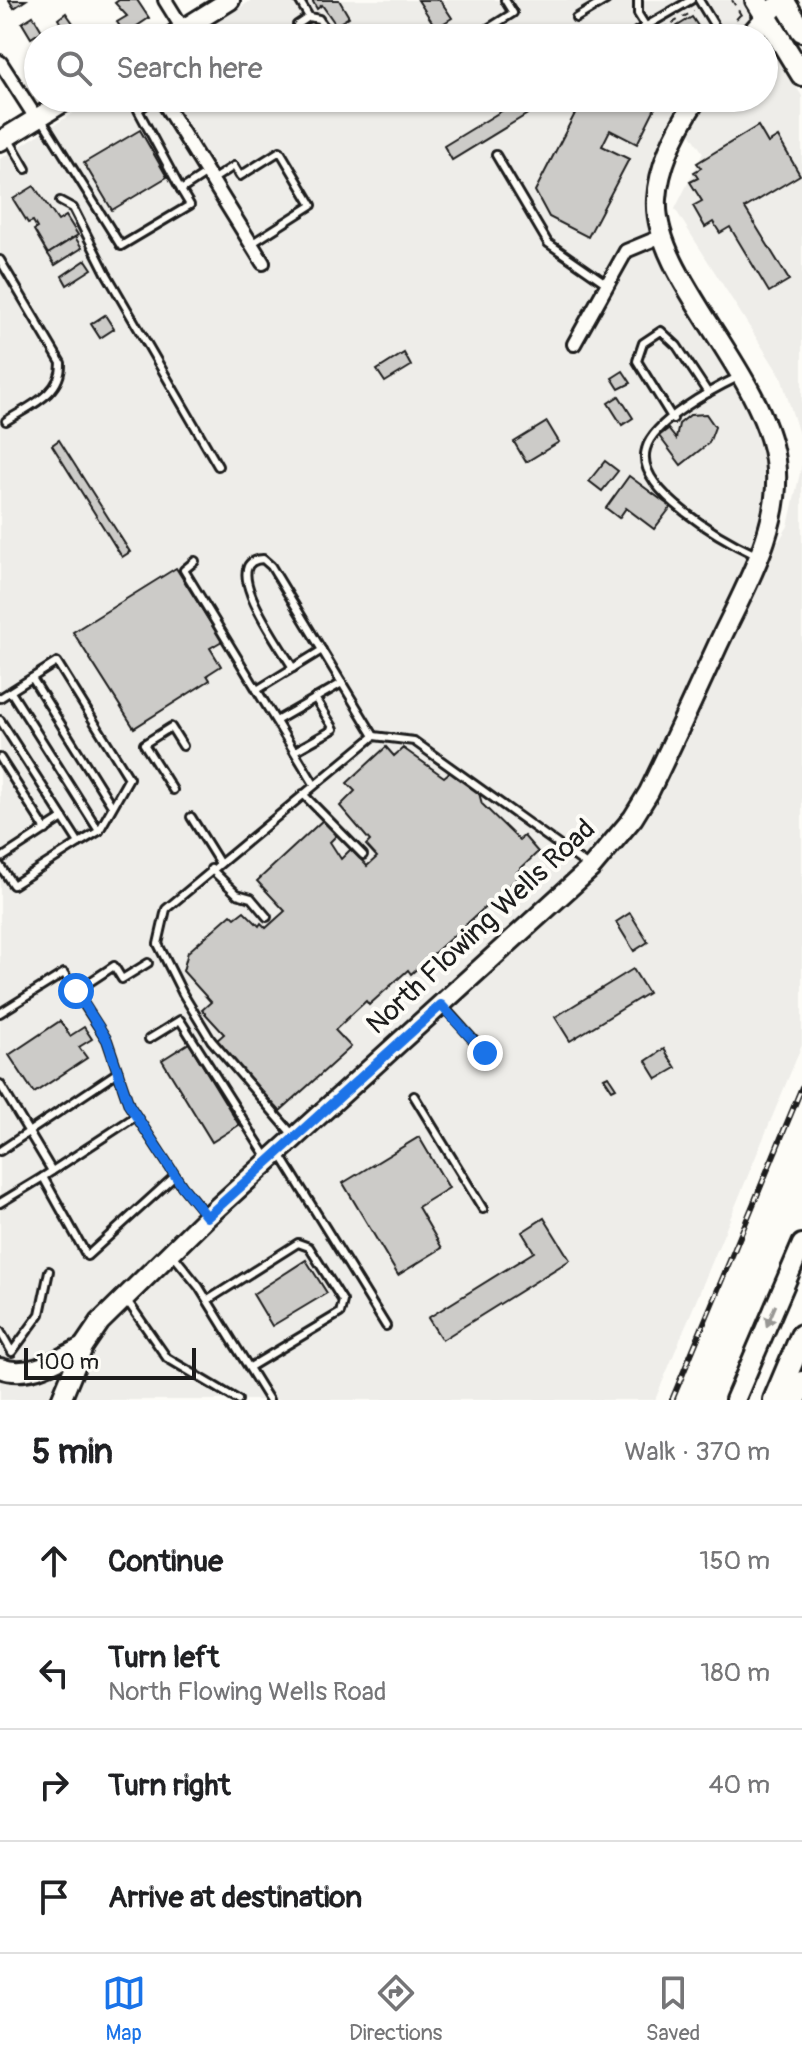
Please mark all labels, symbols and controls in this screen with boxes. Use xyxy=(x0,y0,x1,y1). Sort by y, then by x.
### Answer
search box xyxy=(24,24,778,112)
icon: search xyxy=(52,46,96,90)
text: Search here xyxy=(116,50,263,87)
street label: North Flowing Wells Road xyxy=(359,812,603,1042)
route start xyxy=(58,973,94,1009)
route end xyxy=(467,1035,503,1071)
one-way arrow xyxy=(764,1304,778,1328)
scale bar xyxy=(24,1344,196,1380)
text: 100 m xyxy=(36,1348,99,1376)
text: 5 min xyxy=(32,1431,113,1474)
text: Walk · 370 m xyxy=(624,1436,770,1468)
icon: ahead xyxy=(32,1539,76,1583)
text: Continue xyxy=(108,1543,223,1580)
text: 150 m xyxy=(699,1545,770,1577)
text: Turn left xyxy=(108,1639,219,1676)
icon: left xyxy=(32,1651,76,1695)
text: 180 m xyxy=(700,1657,770,1689)
text: North Flowing Wells Road xyxy=(108,1676,387,1708)
icon: right xyxy=(32,1763,76,1807)
text: Turn right xyxy=(108,1767,231,1804)
text: 40 m xyxy=(708,1769,770,1801)
icon: arrive xyxy=(32,1875,76,1919)
text: Arrive at destination xyxy=(108,1879,362,1916)
tab: Map xyxy=(102,1971,146,2047)
tab: Directions xyxy=(349,1971,442,2047)
tab: Saved xyxy=(646,1971,700,2047)

